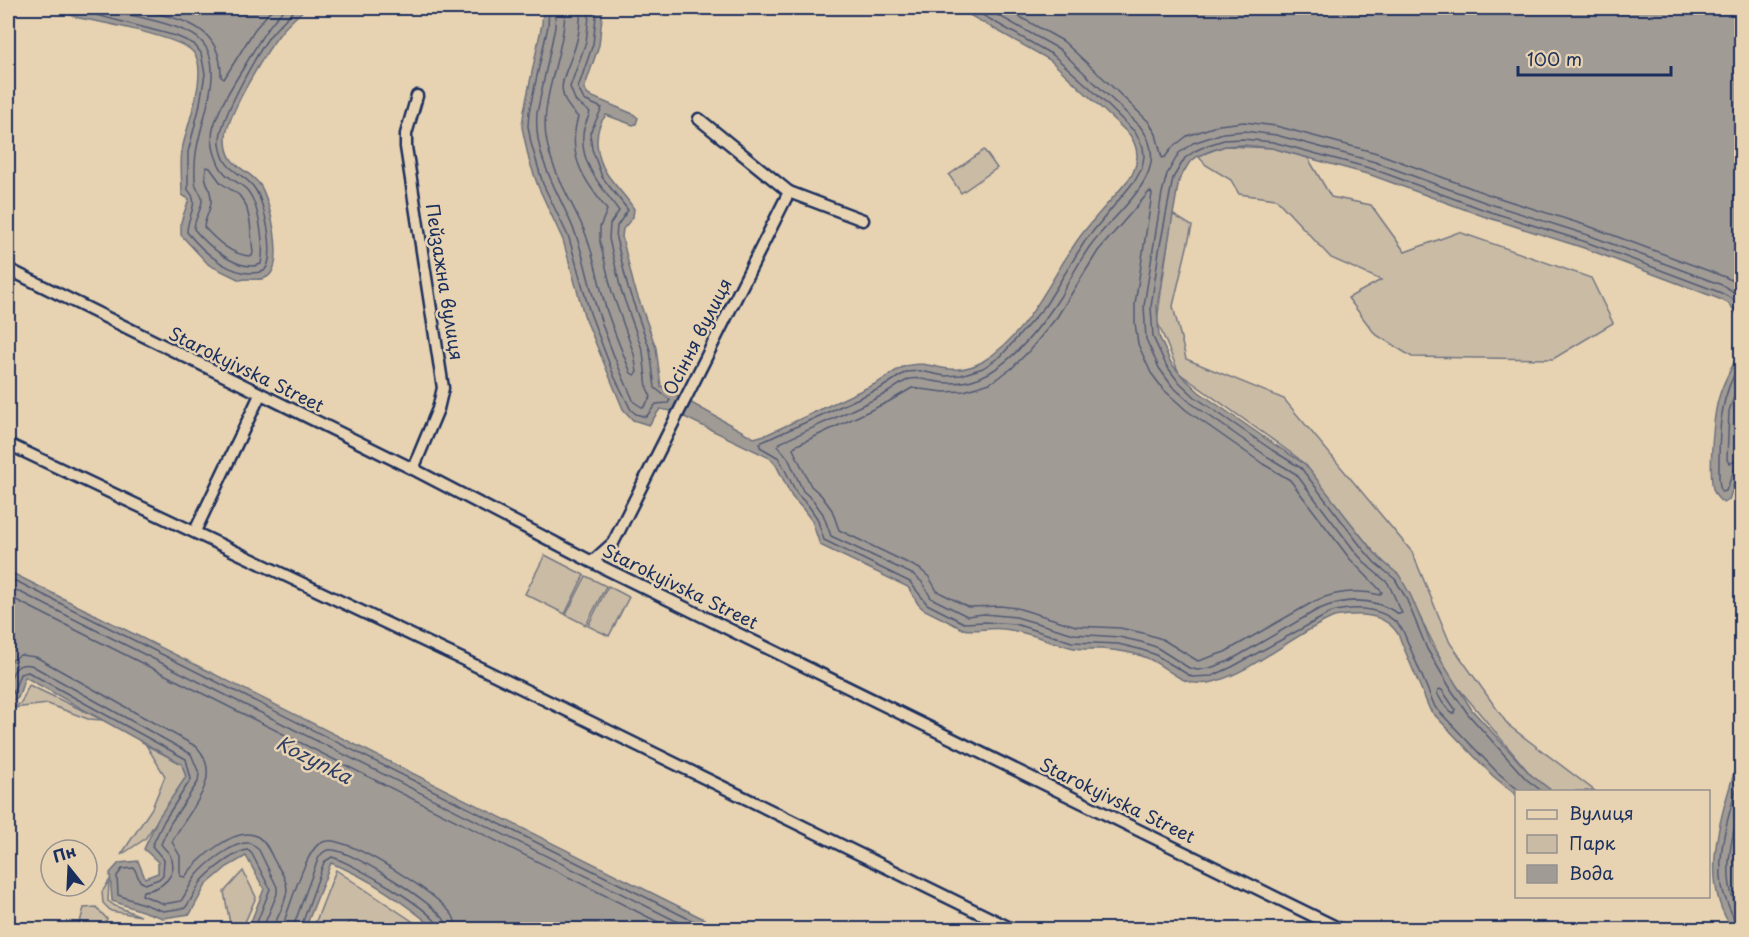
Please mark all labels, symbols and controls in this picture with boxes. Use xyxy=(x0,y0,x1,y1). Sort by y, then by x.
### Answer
scale bar xyxy=(1518,39,1671,77)
text: 100 m xyxy=(1527,45,1582,72)
street label: Пейзажна вулиця xyxy=(420,201,471,362)
street label: Осіння вулиця xyxy=(656,273,738,400)
street label: Starokyivska Street xyxy=(164,319,329,418)
street label: Starokyivska Street xyxy=(598,536,763,635)
water label: Kozynka xyxy=(271,727,358,791)
street label: Starokyivska Street xyxy=(1035,750,1200,849)
legend xyxy=(1515,790,1710,898)
text: Вулиця xyxy=(1569,799,1634,826)
text: Парк xyxy=(1569,829,1616,856)
north arrow xyxy=(39,838,99,898)
text: Пн xyxy=(49,838,79,868)
text: Вода xyxy=(1569,859,1614,886)

